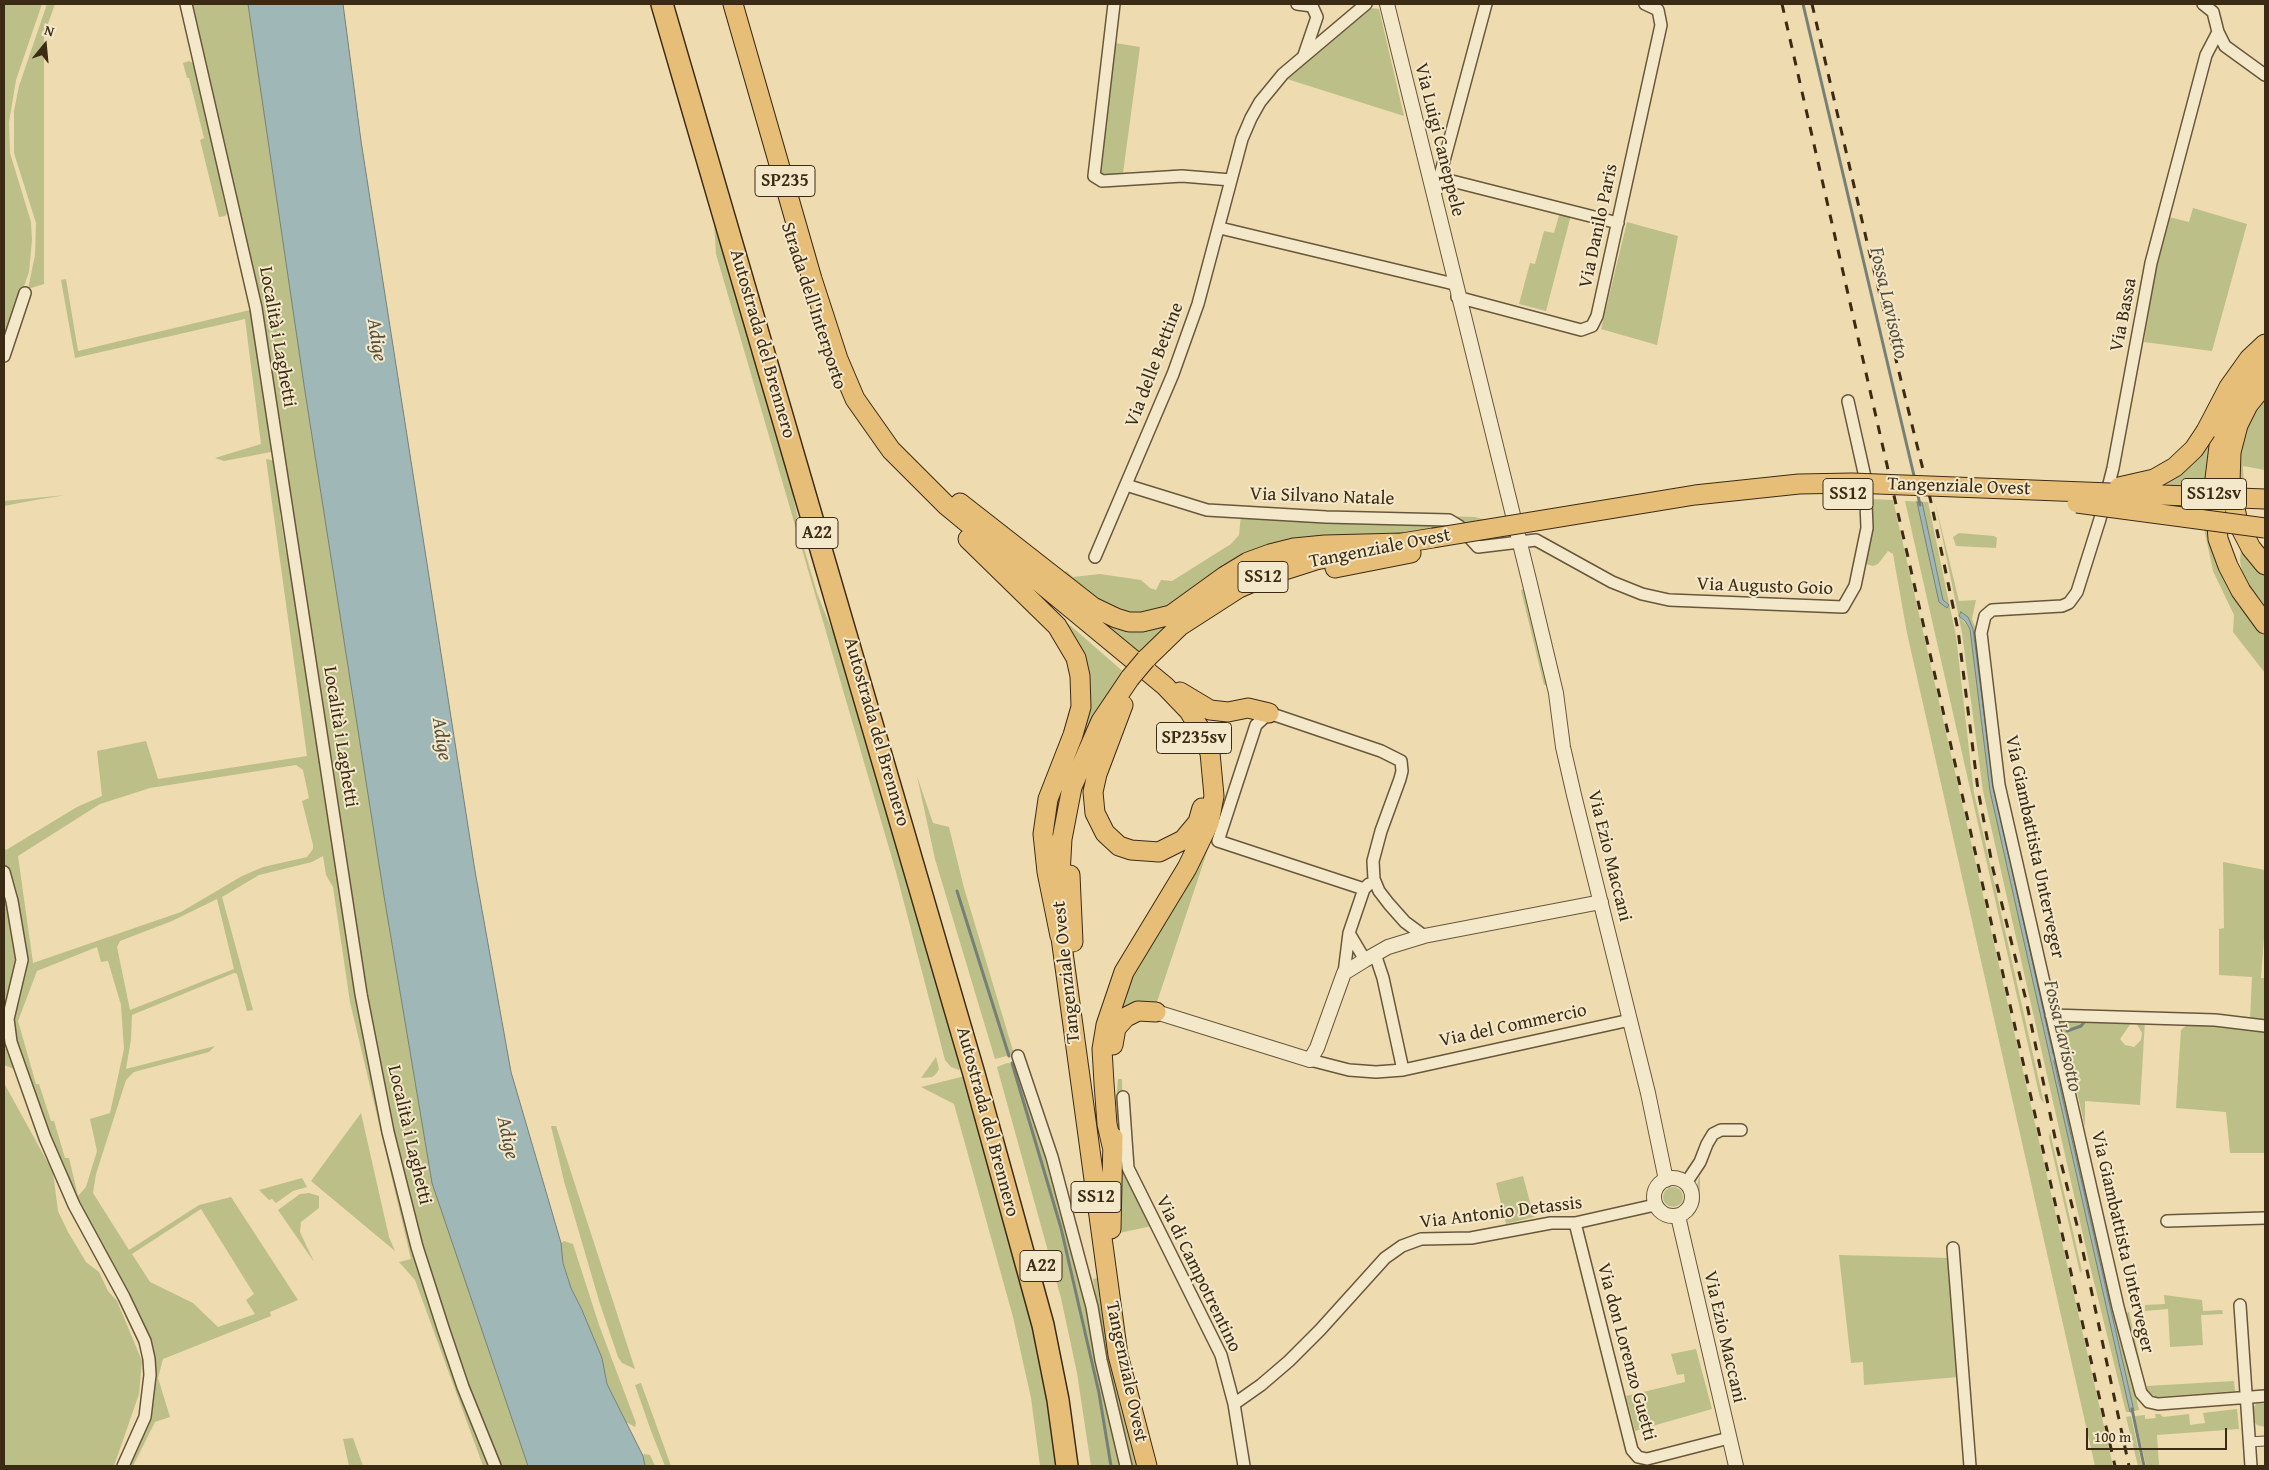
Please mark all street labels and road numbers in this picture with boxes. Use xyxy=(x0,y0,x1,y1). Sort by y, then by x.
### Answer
street label: Via Luigi Caneppele xyxy=(1409,61,1469,219)
street label: Via Danilo Paris xyxy=(1575,162,1623,290)
road number: SP235 xyxy=(755,166,815,197)
street label: Strada dell'Interporto xyxy=(775,219,851,393)
street label: Autostrada del Brennero xyxy=(724,247,800,441)
street label: Località i Laghetti xyxy=(253,265,301,409)
street label: Via Bassa xyxy=(2106,276,2142,354)
street label: Via delle Bettine xyxy=(1121,299,1189,431)
street label: Tangenziale Ovest xyxy=(1887,473,2031,501)
road number: SS12 xyxy=(1823,478,1873,509)
road number: SS12sv xyxy=(2182,478,2246,509)
street label: Via Silvano Natale xyxy=(1249,483,1395,511)
road number: A22 xyxy=(796,518,838,548)
street label: Tangenziale Ovest xyxy=(1307,524,1453,574)
road number: SS12 xyxy=(1238,562,1288,592)
street label: Via Augusto Goio xyxy=(1696,573,1834,601)
street label: Autostrada del Brennero xyxy=(838,635,914,829)
street label: Località i Laghetti xyxy=(318,665,362,809)
road number: SP235sv xyxy=(1156,722,1232,754)
street label: Via Giambattista Unterveger xyxy=(1999,733,2069,961)
street label: Via Ezio Maccani xyxy=(1582,788,1636,924)
street label: Tangenziale Ovest xyxy=(1048,900,1086,1044)
street label: Via del Commercio xyxy=(1437,999,1589,1053)
street label: Autostrada del Brennero xyxy=(951,1025,1023,1219)
street label: Località i Laghetti xyxy=(382,1063,436,1207)
street label: Via Giambattista Unterveger xyxy=(2085,1128,2159,1356)
road number: SS12 xyxy=(1071,1182,1121,1212)
street label: Via di Campotrentino xyxy=(1150,1192,1246,1356)
street label: Via Antonio Detassis xyxy=(1418,1192,1584,1234)
road number: A22 xyxy=(1020,1250,1062,1282)
street label: Via don Lorenzo Guetti xyxy=(1591,1261,1661,1443)
street label: Via Ezio Maccani xyxy=(1698,1269,1750,1405)
street label: Tangenziale Ovest xyxy=(1100,1300,1152,1444)

